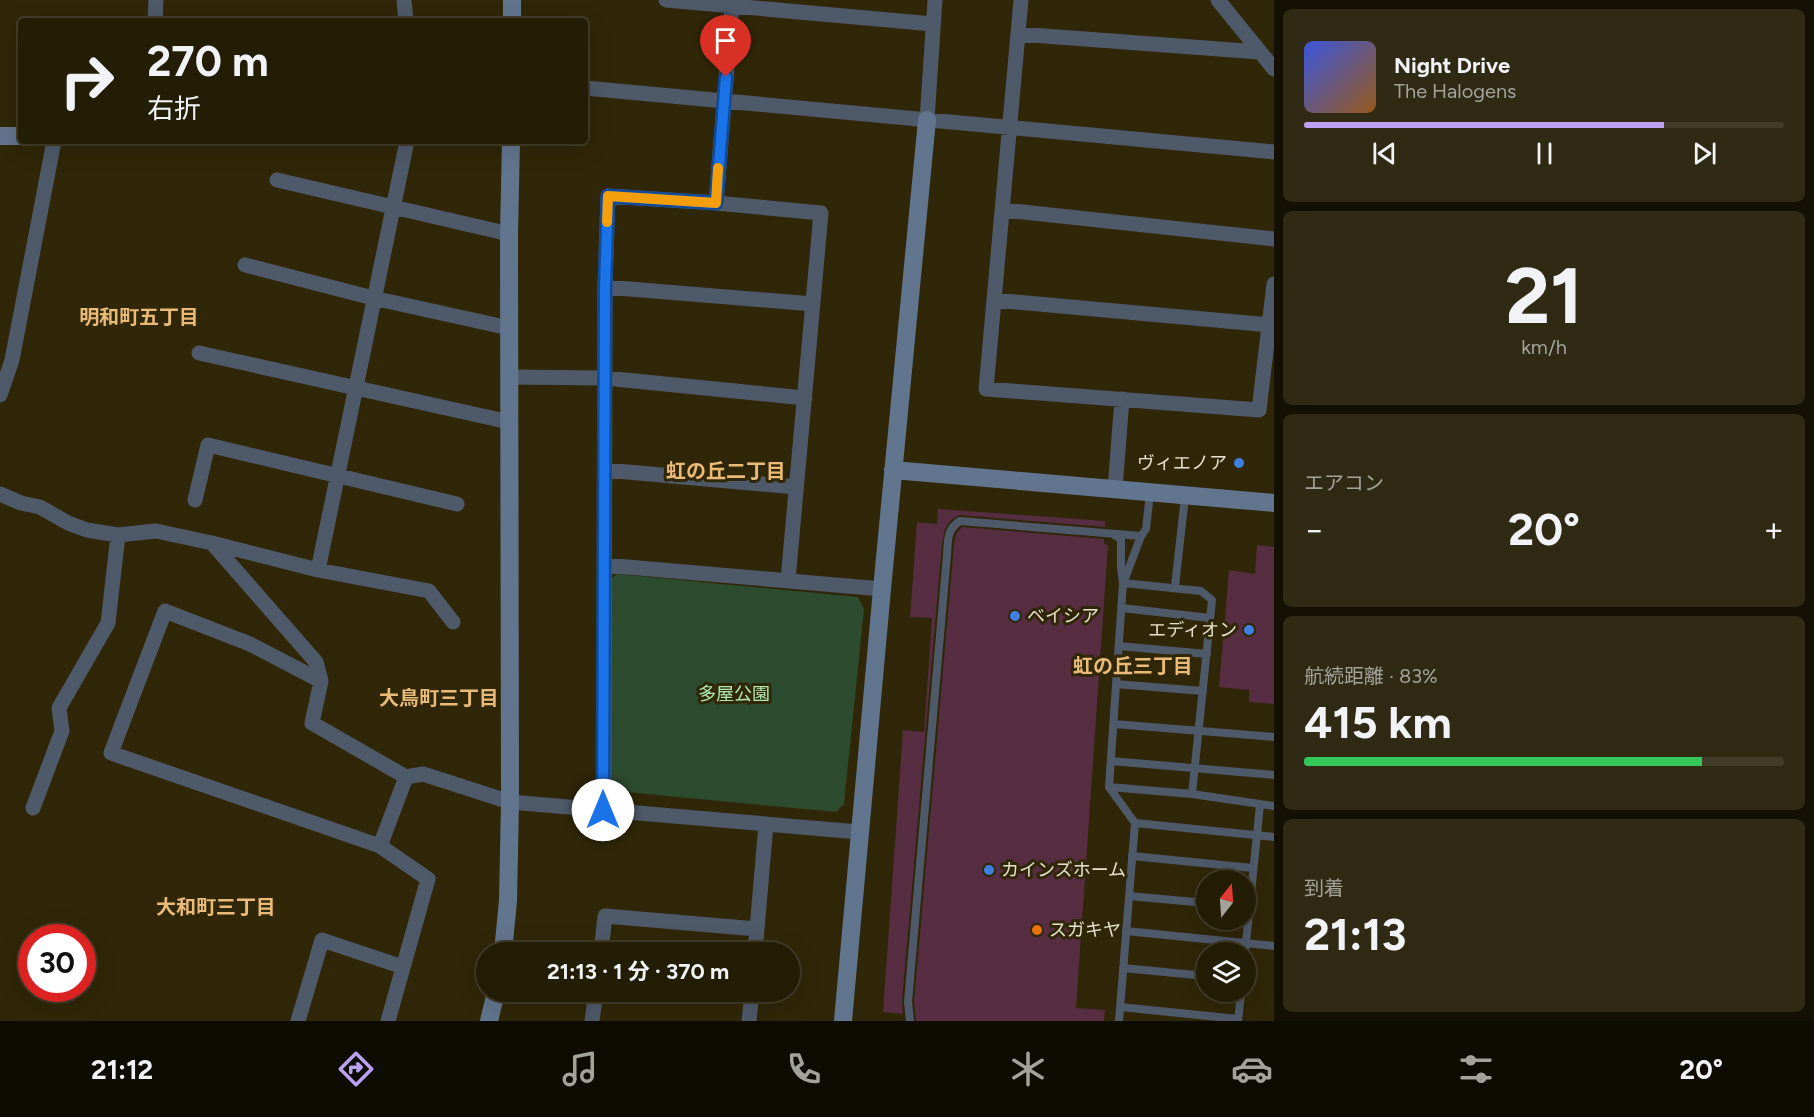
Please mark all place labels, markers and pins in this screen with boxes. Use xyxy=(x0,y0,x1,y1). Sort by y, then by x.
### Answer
pin xyxy=(700,15,751,77)
place label: ヴィエノア xyxy=(1137,452,1227,474)
marker: ヴィエノア xyxy=(1232,456,1246,470)
place label: ベイシア xyxy=(1027,605,1099,627)
marker: ベイシア xyxy=(1008,609,1022,623)
place label: エディオン xyxy=(1148,619,1237,641)
marker: エディオン xyxy=(1242,623,1256,637)
place label: カインズホーム xyxy=(1001,859,1126,881)
marker: カインズホーム xyxy=(982,863,996,877)
place label: スガキヤ xyxy=(1049,919,1121,941)
marker: スガキヤ xyxy=(1030,923,1044,937)

